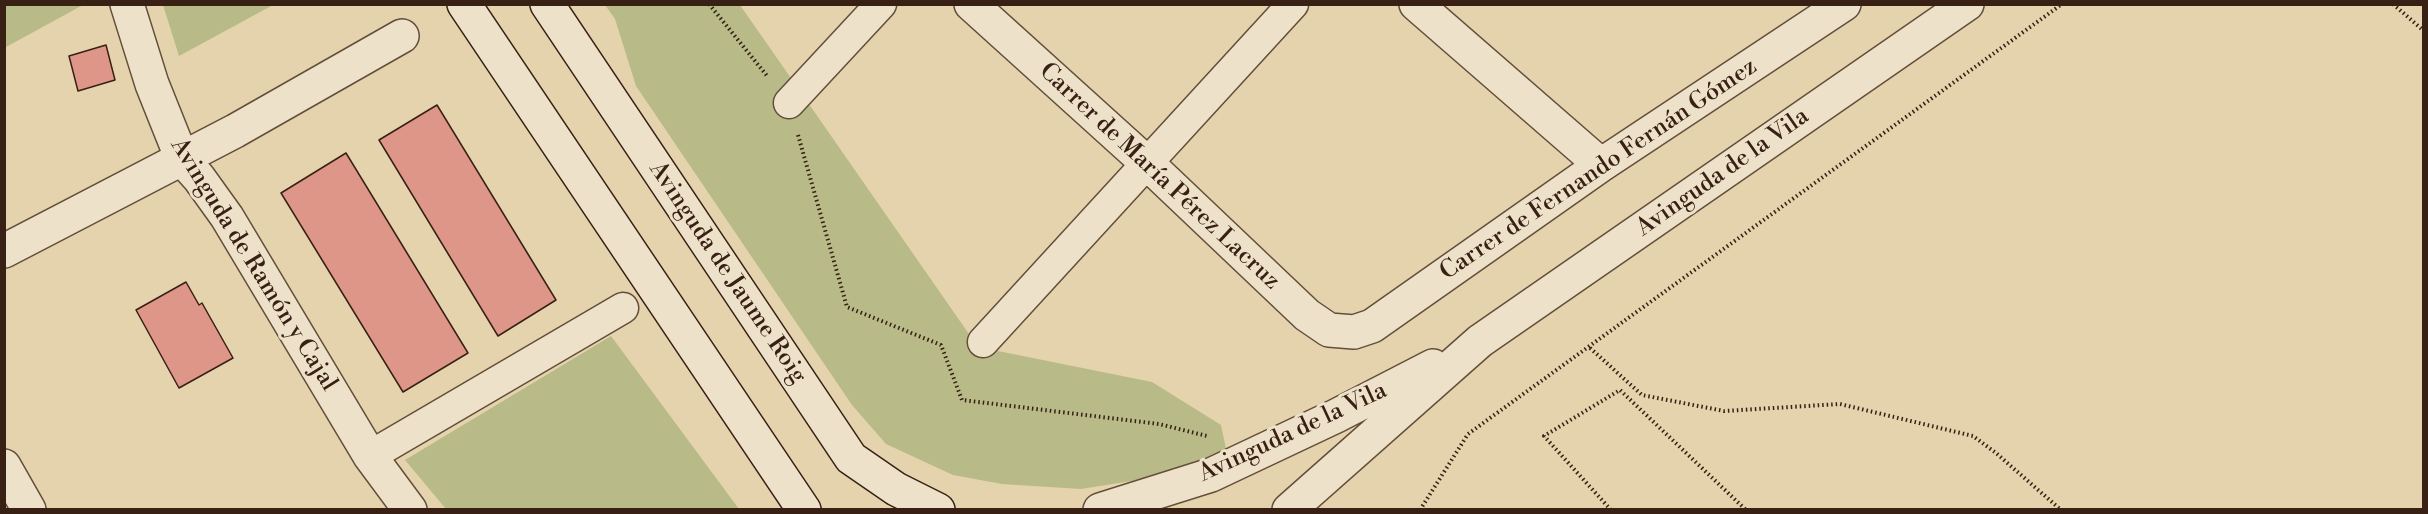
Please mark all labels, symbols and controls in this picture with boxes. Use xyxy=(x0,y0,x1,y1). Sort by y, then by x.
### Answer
street label: Carrer de Fernando Fernán Gómez xyxy=(1435,53,1763,287)
street label: Carrer de María Pérez Lacruz xyxy=(1032,58,1286,296)
street label: Avinguda de la Vila xyxy=(1631,103,1815,243)
street label: Avinguda de Ramón y Cajal xyxy=(163,133,343,397)
street label: Avinguda de Jaume Roig xyxy=(642,157,812,389)
street label: Avinguda de la Vila xyxy=(1194,377,1392,489)

